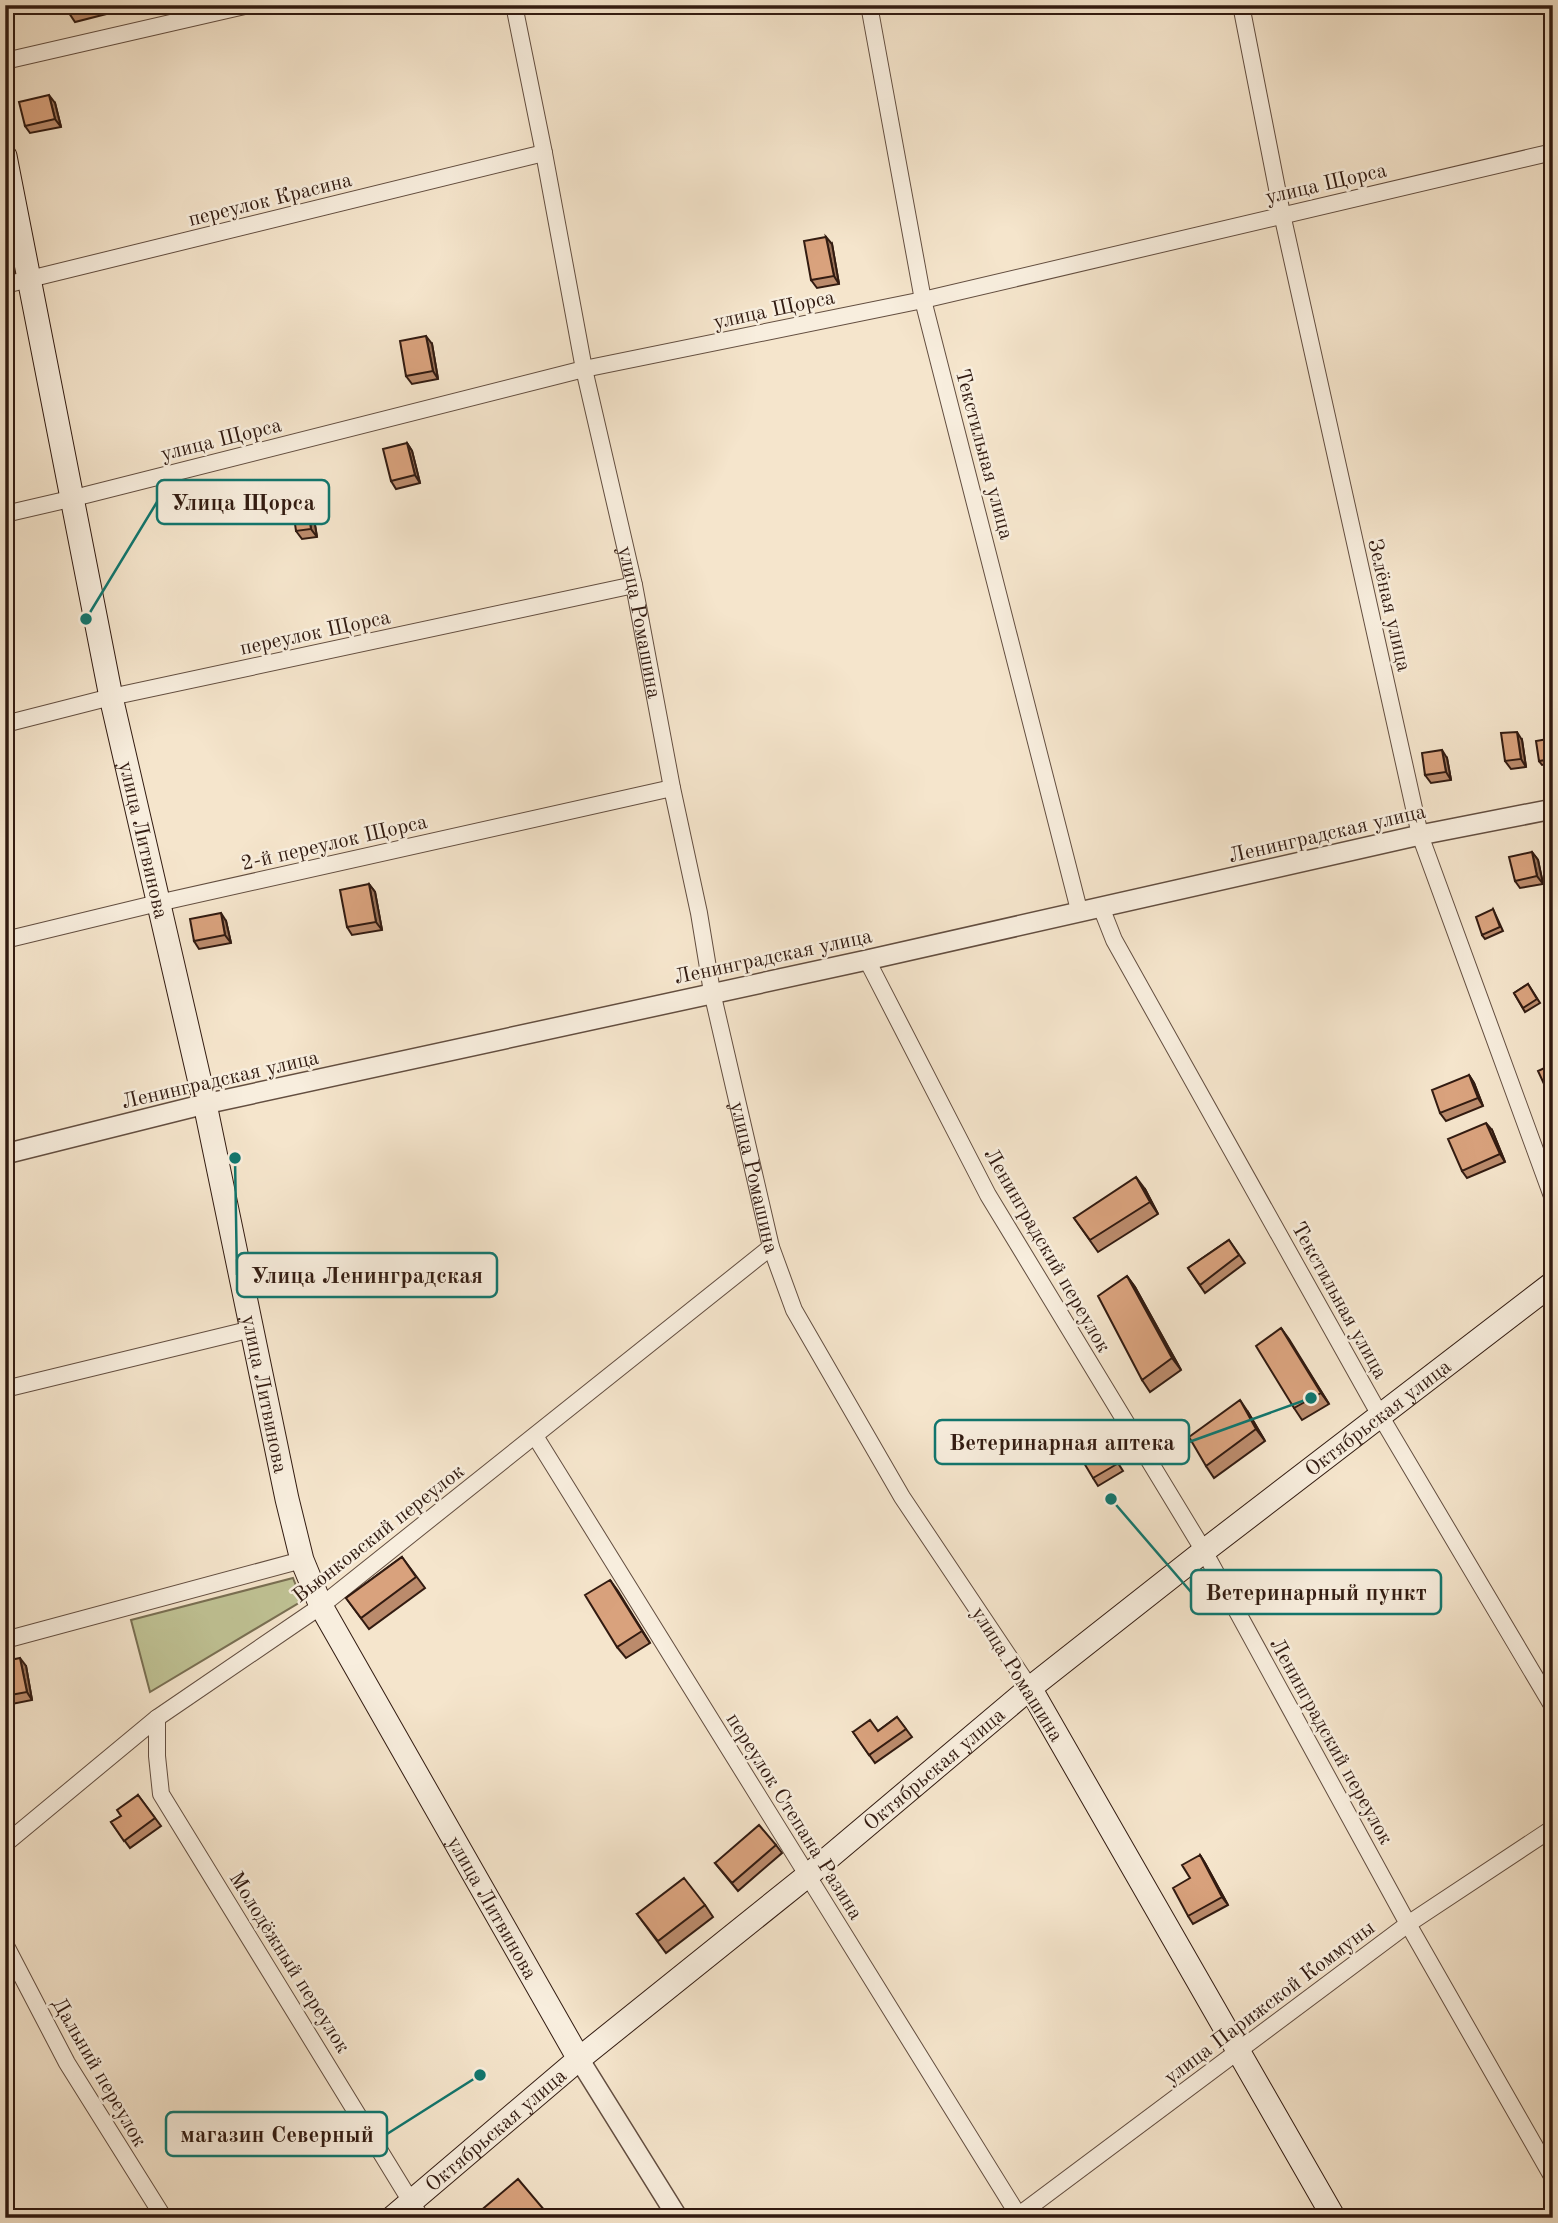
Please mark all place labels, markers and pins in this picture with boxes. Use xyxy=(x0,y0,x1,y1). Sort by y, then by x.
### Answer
callout: Улица Щорса xyxy=(157,480,329,524)
callout: Улица Ленинградская xyxy=(237,1253,497,1297)
callout: Ветеринарная аптека xyxy=(935,1420,1189,1464)
callout: Ветеринарный пункт xyxy=(1191,1570,1441,1614)
callout: магазин Северный xyxy=(166,2112,387,2156)

